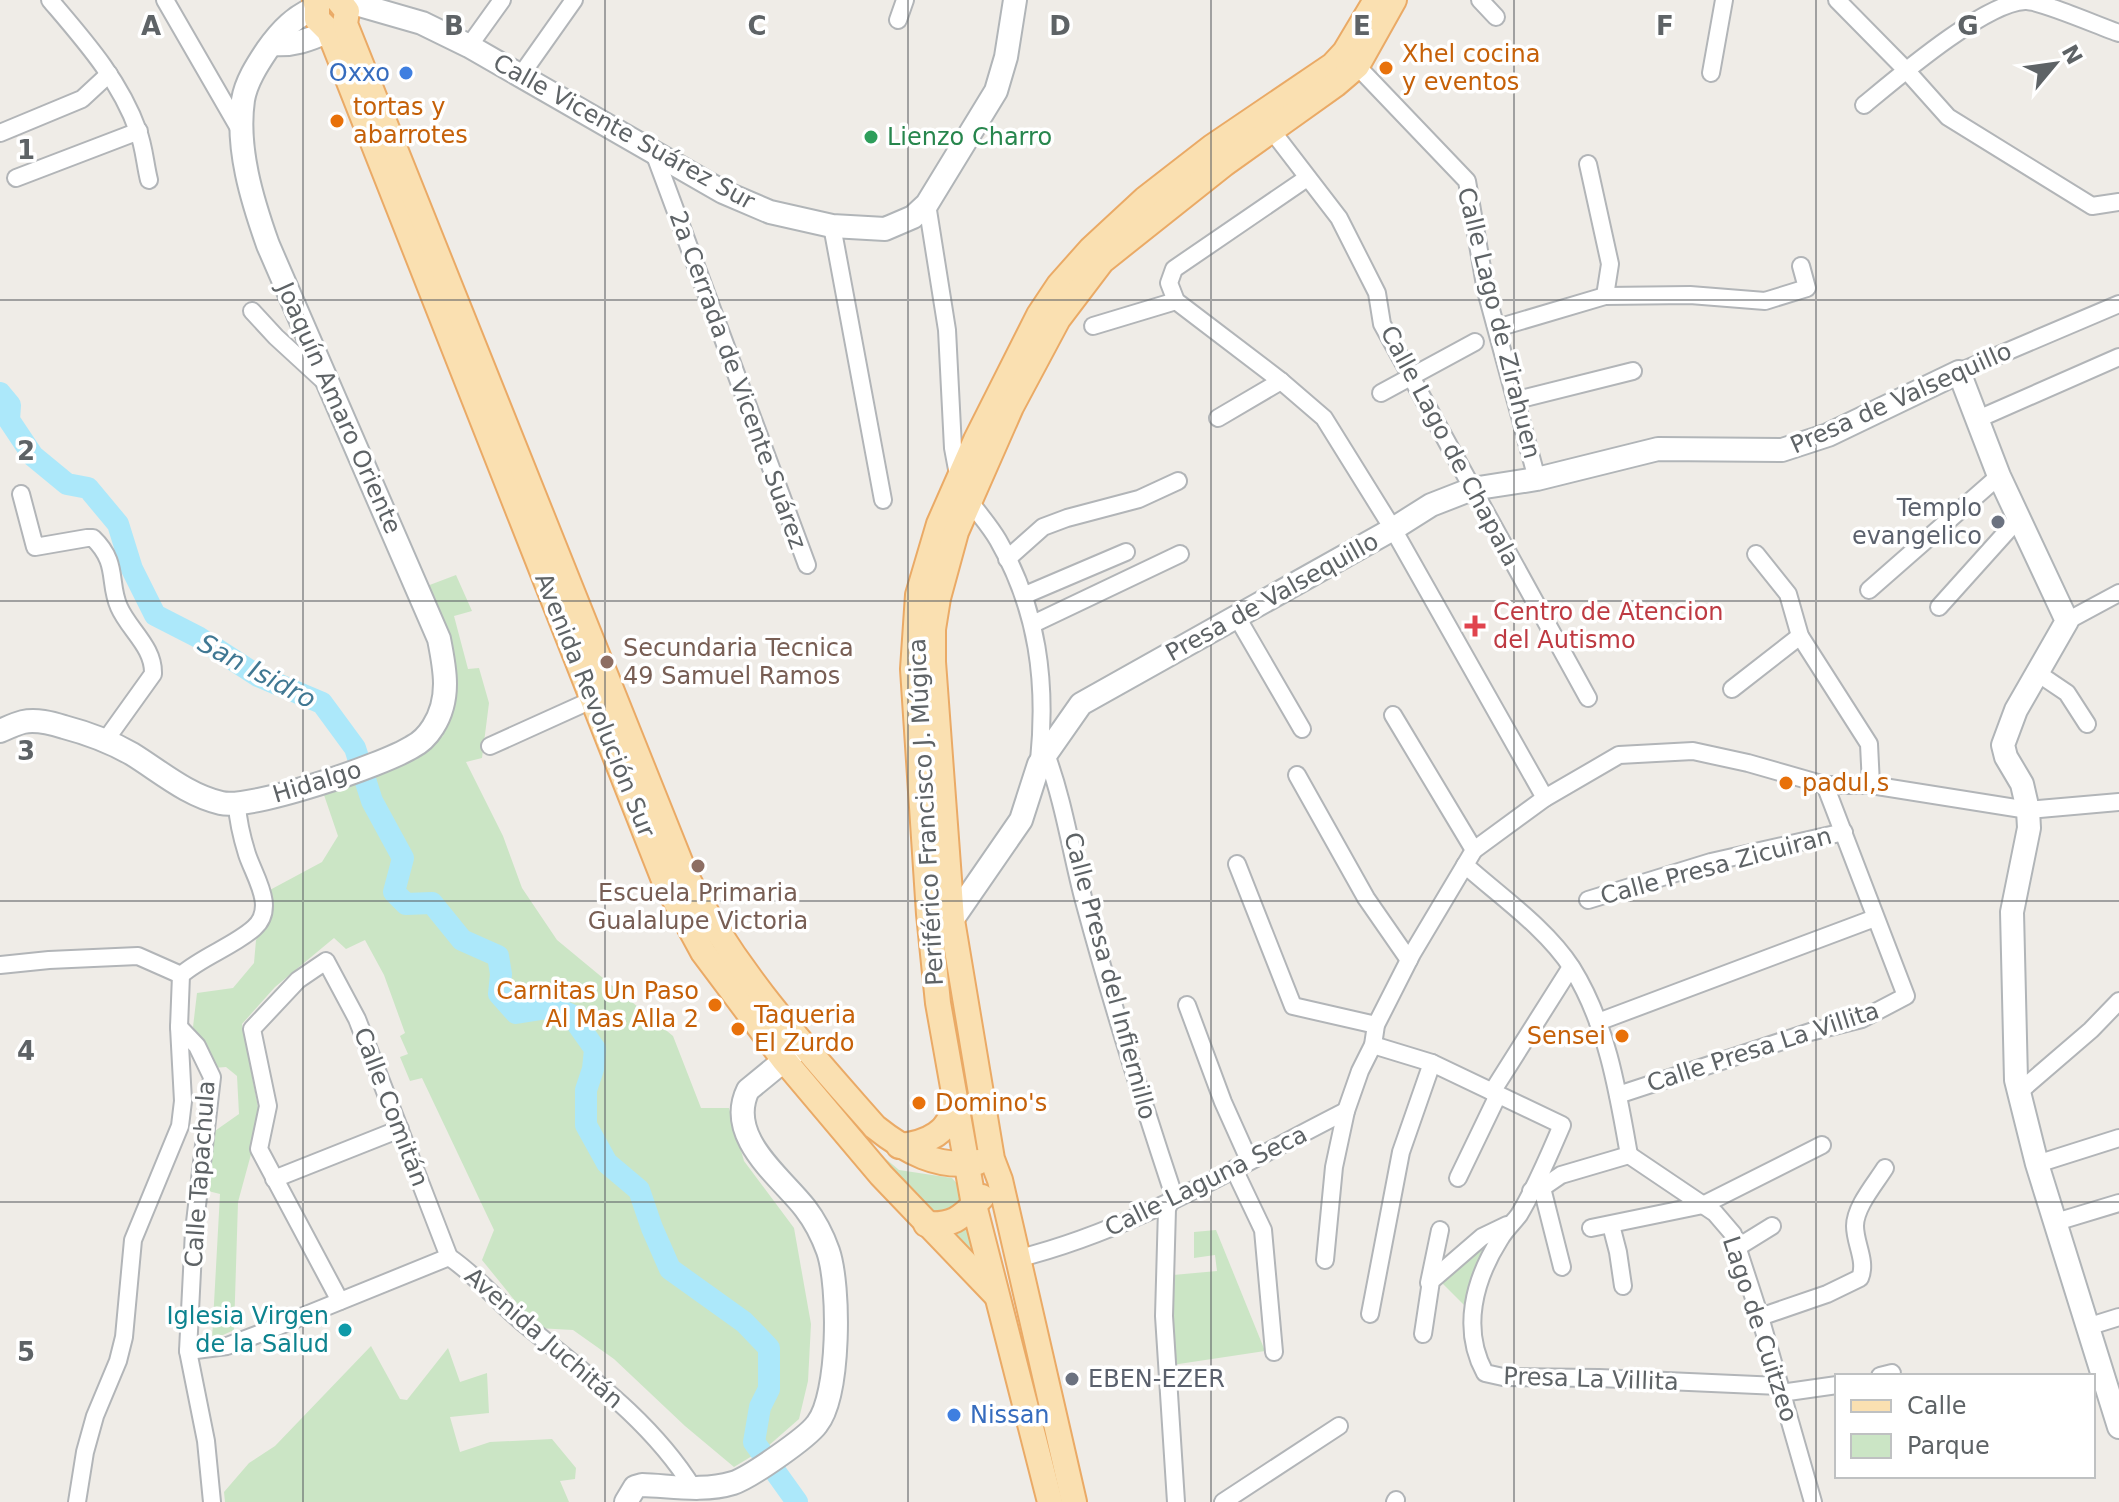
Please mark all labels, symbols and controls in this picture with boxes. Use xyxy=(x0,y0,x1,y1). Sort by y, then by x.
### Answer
text: A xyxy=(141,11,161,41)
text: B xyxy=(444,11,464,41)
text: C xyxy=(747,11,767,41)
text: D xyxy=(1049,11,1071,41)
text: E xyxy=(1353,11,1371,41)
text: F xyxy=(1656,11,1674,41)
text: G xyxy=(1957,11,1979,41)
north arrow xyxy=(2015,24,2095,104)
place label: Xhel cocina y eventos xyxy=(1402,40,1540,96)
text: N xyxy=(2057,40,2087,69)
street label: Calle Vicente Suárez Sur xyxy=(488,48,760,216)
place label: Oxxo xyxy=(329,59,390,87)
marker: Xhel cocina y eventos xyxy=(1377,59,1395,77)
marker: Oxxo xyxy=(397,64,415,82)
place label: tortas y abarrotes xyxy=(353,93,468,149)
marker: tortas y abarrotes xyxy=(328,112,346,130)
place label: Lienzo Charro xyxy=(887,123,1052,151)
marker: Lienzo Charro xyxy=(862,128,880,146)
text: 1 xyxy=(17,135,35,165)
street label: Calle Lago de Zirahuen xyxy=(1452,184,1546,462)
street label: 2a Cerrada de Vicente Suárez xyxy=(664,207,812,553)
street label: Joaquín Amaro Oriente xyxy=(270,276,407,538)
street label: Calle Lago de Chapala xyxy=(1375,321,1525,571)
street label: Presa de Valsequillo xyxy=(1786,337,2016,459)
text: 2 xyxy=(17,436,35,466)
place label: Templo evangelico xyxy=(1852,494,1982,550)
marker: Templo evangelico xyxy=(1989,513,2007,531)
street label: Presa de Valsequillo xyxy=(1161,527,1383,667)
street label: Avenida Revolución Sur xyxy=(529,569,661,841)
place label: Centro de Atencion del Autismo xyxy=(1493,598,1724,654)
marker: Centro de Atencion del Autismo xyxy=(1464,615,1486,637)
water label: San Isidro xyxy=(193,628,321,714)
place label: Secundaria Tecnica 49 Samuel Ramos xyxy=(623,634,854,690)
street label: Periférico Francisco J. Múgica xyxy=(903,638,949,986)
marker: Secundaria Tecnica 49 Samuel Ramos xyxy=(598,653,616,671)
text: 3 xyxy=(17,736,35,766)
street label: Hidalgo xyxy=(269,755,365,809)
place label: padul,s xyxy=(1802,769,1889,797)
marker: padul,s xyxy=(1777,774,1795,792)
street label: Calle Presa Zicuiran xyxy=(1597,822,1835,910)
street label: Calle Presa del Infiernillo xyxy=(1058,829,1162,1123)
marker: Escuela Primaria Gualalupe Victoria xyxy=(689,857,707,875)
place label: Escuela Primaria Gualalupe Victoria xyxy=(588,879,808,935)
place label: Carnitas Un Paso Al Mas Alla 2 xyxy=(496,977,699,1033)
marker: Carnitas Un Paso Al Mas Alla 2 xyxy=(706,996,724,1014)
street label: Calle Presa La Villita xyxy=(1643,996,1883,1098)
place label: Taqueria El Zurdo xyxy=(753,1001,856,1057)
marker: Taqueria El Zurdo xyxy=(729,1020,747,1038)
place label: Sensei xyxy=(1527,1022,1606,1050)
street label: Calle Comitán xyxy=(348,1024,434,1190)
marker: Sensei xyxy=(1613,1027,1631,1045)
text: 4 xyxy=(17,1036,35,1066)
street label: Calle Tapachula xyxy=(179,1079,221,1269)
place label: Domino's xyxy=(935,1089,1047,1117)
marker: Domino's xyxy=(910,1094,928,1112)
street label: Calle Laguna Seca xyxy=(1100,1120,1312,1242)
street label: Lago de Cuitzeo xyxy=(1717,1233,1803,1425)
street label: Avenida Juchitán xyxy=(459,1262,629,1414)
place label: Iglesia Virgen de la Salud xyxy=(167,1302,329,1358)
marker: Iglesia Virgen de la Salud xyxy=(336,1321,354,1339)
text: 5 xyxy=(17,1337,35,1367)
street label: Presa La Villita xyxy=(1503,1362,1679,1396)
place label: EBEN-EZER xyxy=(1088,1365,1225,1393)
marker: EBEN-EZER xyxy=(1063,1370,1081,1388)
legend xyxy=(1835,1374,2095,1478)
text: Calle xyxy=(1907,1392,1967,1420)
place label: Nissan xyxy=(970,1401,1050,1429)
marker: Nissan xyxy=(945,1406,963,1424)
text: Parque xyxy=(1907,1432,1990,1460)

